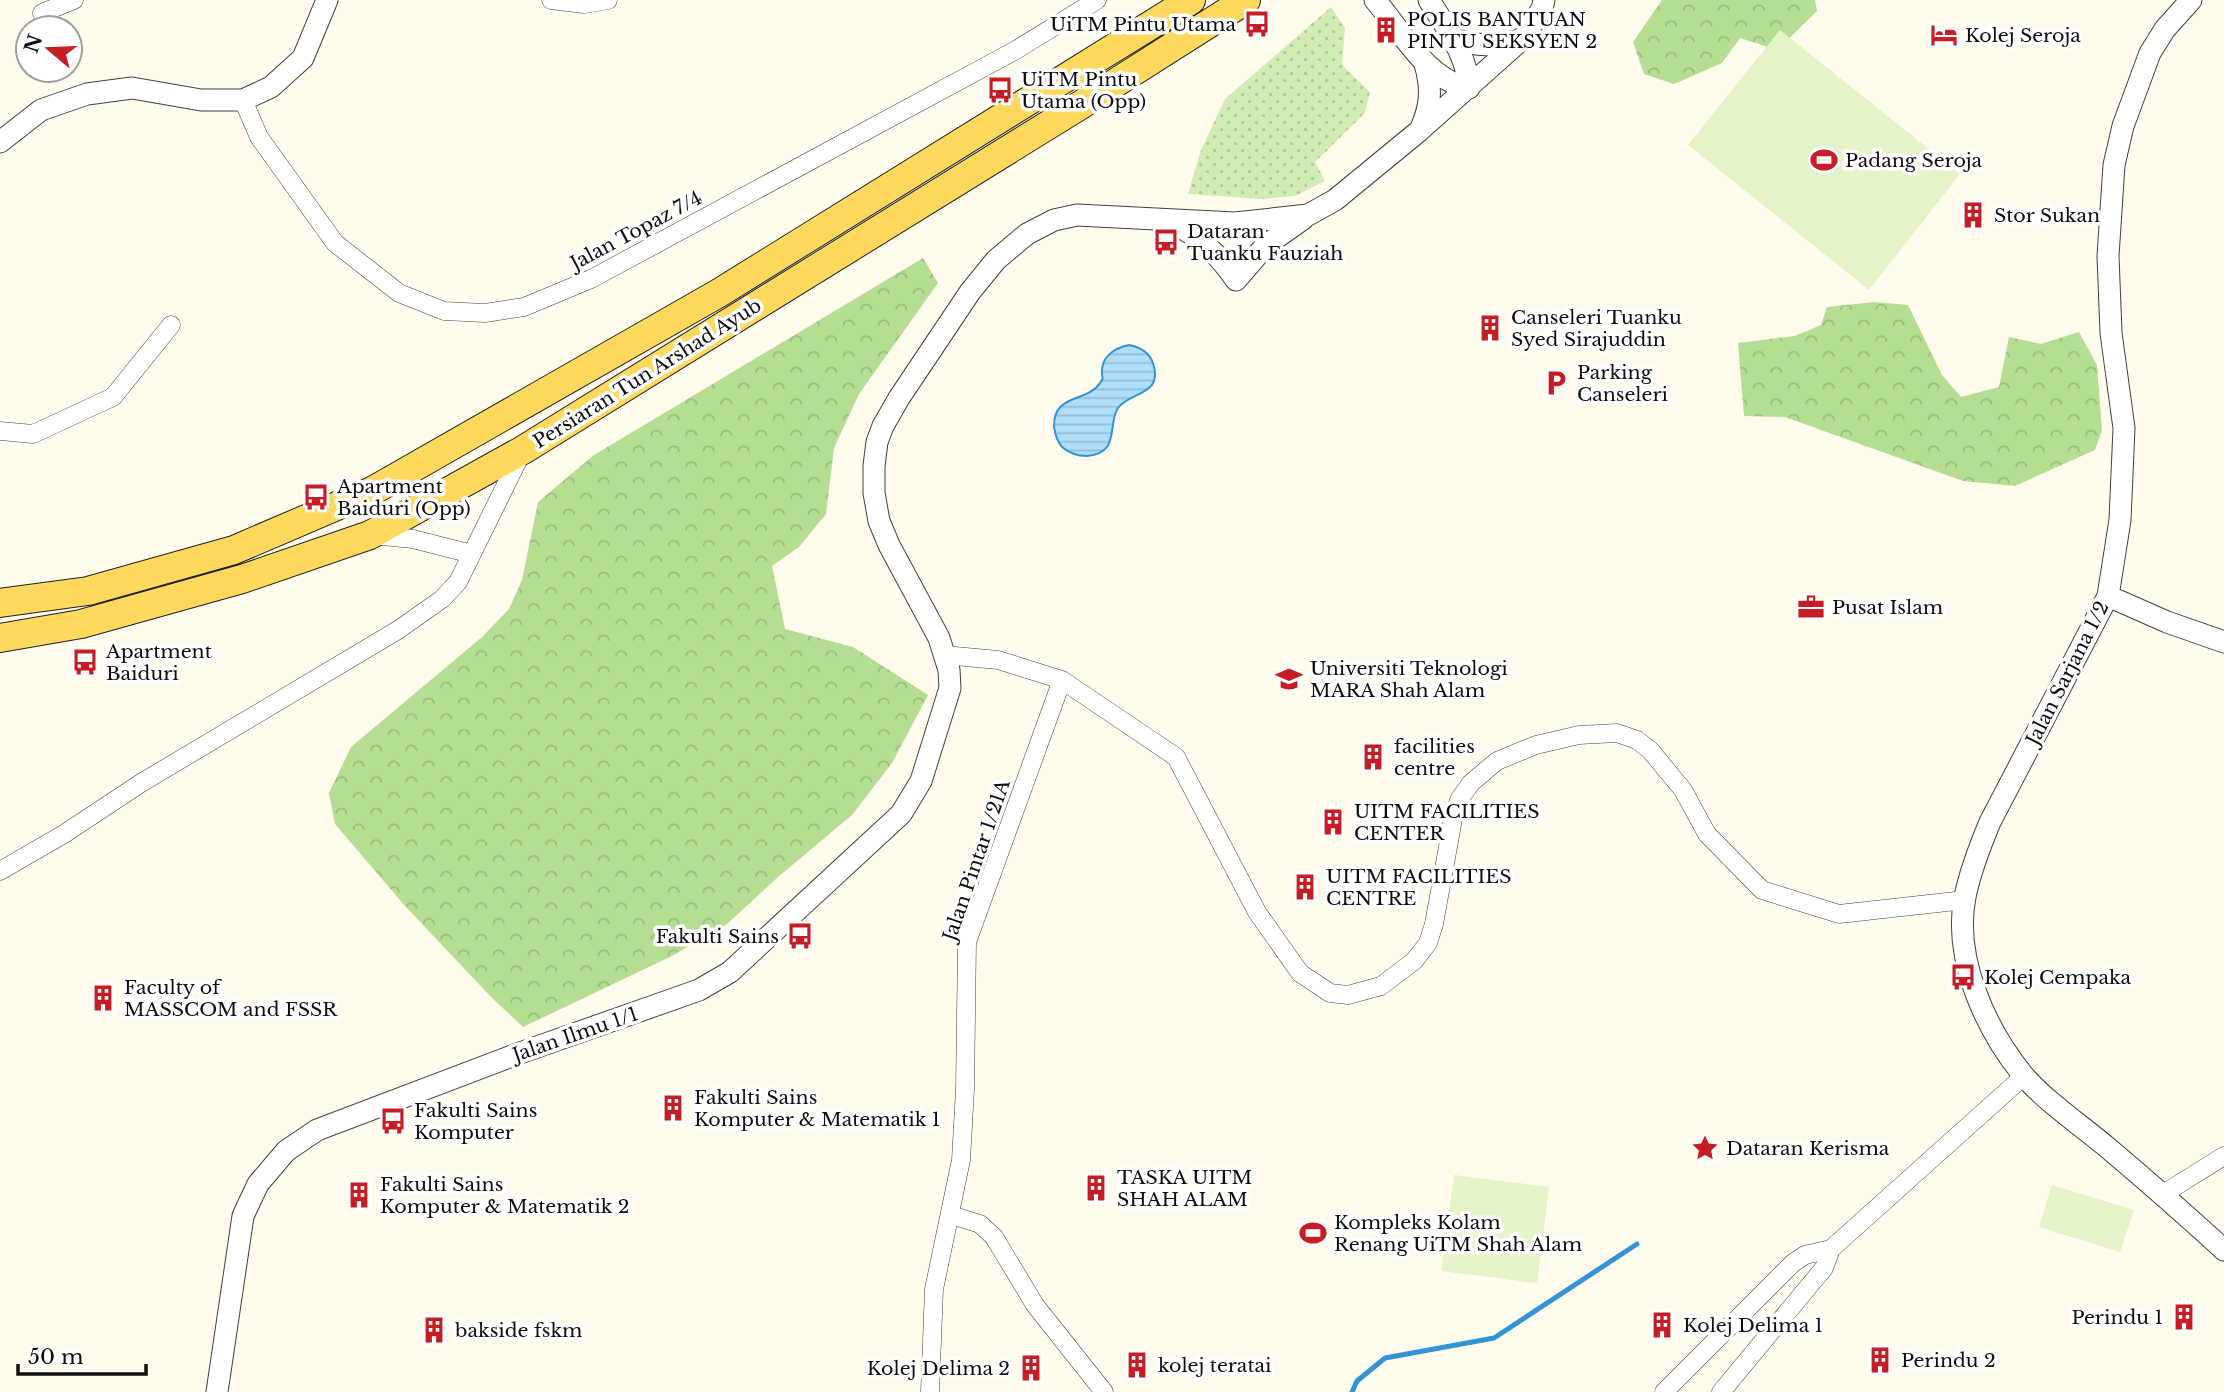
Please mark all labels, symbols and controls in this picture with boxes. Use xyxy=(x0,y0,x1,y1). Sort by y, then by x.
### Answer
place label: POLIS BANTUAN PINTU SEKSYEN 2 xyxy=(1407,8,1597,53)
bus stop icon: UiTM Pintu Utama xyxy=(1242,9,1272,39)
place label: UiTM Pintu Utama xyxy=(1050,13,1236,36)
north arrow xyxy=(14,14,84,84)
building icon: POLIS BANTUAN PINTU SEKSYEN 2 xyxy=(1371,15,1401,45)
hotel icon: Kolej Seroja xyxy=(1929,20,1959,50)
place label: Kolej Seroja xyxy=(1965,24,2081,47)
text: N xyxy=(20,31,47,56)
place label: UiTM Pintu Utama (Opp) xyxy=(1021,68,1146,113)
bus stop icon: UiTM Pintu Utama (Opp) xyxy=(985,75,1015,105)
sports icon: Padang Seroja xyxy=(1809,145,1839,175)
place label: Padang Seroja xyxy=(1845,149,1983,172)
street label: Jalan Topaz 7/4 xyxy=(564,186,706,276)
building icon: Stor Sukan xyxy=(1958,200,1988,230)
place label: Stor Sukan xyxy=(1994,204,2100,227)
place label: Dataran Tuanku Fauziah xyxy=(1187,220,1343,265)
bus stop icon: Dataran Tuanku Fauziah xyxy=(1151,227,1181,257)
street label: Persiaran Tun Arshad Ayub xyxy=(529,294,766,453)
place label: Canseleri Tuanku Syed Sirajuddin xyxy=(1511,306,1682,351)
building icon: Canseleri Tuanku Syed Sirajuddin xyxy=(1475,313,1505,343)
place label: Parking Canseleri xyxy=(1577,361,1668,406)
parking icon: Parking Canseleri xyxy=(1541,368,1571,398)
place label: Apartment Baiduri (Opp) xyxy=(336,475,470,520)
bus stop icon: Apartment Baiduri (Opp) xyxy=(301,482,331,512)
office icon: Pusat Islam xyxy=(1796,592,1826,622)
place label: Pusat Islam xyxy=(1832,596,1943,619)
street label: Jalan Sarjana 1/2 xyxy=(2020,597,2114,752)
place label: Apartment Baiduri xyxy=(105,640,213,685)
bus stop icon: Apartment Baiduri xyxy=(70,647,100,677)
place label: Universiti Teknologi MARA Shah Alam xyxy=(1310,657,1508,702)
school or university icon: Universiti Teknologi MARA Shah Alam xyxy=(1274,664,1304,694)
place label: facilities centre xyxy=(1394,735,1475,780)
building icon: facilities centre xyxy=(1358,742,1388,772)
street label: Jalan Pintar 1/21A xyxy=(937,776,1015,947)
place label: UITM FACILITIES CENTER xyxy=(1354,800,1539,845)
building icon: UITM FACILITIES CENTER xyxy=(1318,807,1348,837)
place label: UITM FACILITIES CENTRE xyxy=(1326,865,1511,910)
building icon: UITM FACILITIES CENTRE xyxy=(1290,872,1320,902)
bus stop icon: Fakulti Sains xyxy=(785,921,815,951)
place label: Fakulti Sains xyxy=(656,925,779,948)
bus stop icon: Kolej Cempaka xyxy=(1948,962,1978,992)
place label: Kolej Cempaka xyxy=(1984,966,2132,989)
place label: Faculty of MASSCOM and FSSR xyxy=(124,976,338,1021)
building icon: Faculty of MASSCOM and FSSR xyxy=(88,983,118,1013)
street label: Jalan Ilmu 1/1 xyxy=(507,1002,641,1068)
place label: Fakulti Sains Komputer & Matematik 1 xyxy=(694,1086,940,1131)
building icon: Fakulti Sains Komputer & Matematik 1 xyxy=(658,1093,688,1123)
place label: Fakulti Sains Komputer xyxy=(414,1099,537,1144)
bus stop icon: Fakulti Sains Komputer xyxy=(378,1106,408,1136)
place icon: Dataran Kerisma xyxy=(1690,1133,1720,1163)
place label: Dataran Kerisma xyxy=(1726,1137,1890,1160)
place label: TASKA UITM SHAH ALAM xyxy=(1117,1166,1252,1211)
place label: Fakulti Sains Komputer & Matematik 2 xyxy=(380,1173,629,1218)
building icon: TASKA UITM SHAH ALAM xyxy=(1081,1173,1111,1203)
building icon: Fakulti Sains Komputer & Matematik 2 xyxy=(344,1180,374,1210)
place label: Kompleks Kolam Renang UiTM Shah Alam xyxy=(1334,1211,1582,1256)
sports icon: Kompleks Kolam Renang UiTM Shah Alam xyxy=(1298,1218,1328,1248)
building icon: Perindu 1 xyxy=(2169,1302,2199,1332)
place label: Perindu 1 xyxy=(2072,1306,2163,1329)
building icon: Kolej Delima 1 xyxy=(1647,1310,1677,1340)
place label: Kolej Delima 1 xyxy=(1683,1314,1823,1337)
building icon: bakside fskm xyxy=(419,1315,449,1345)
place label: bakside fskm xyxy=(454,1319,582,1342)
scale bar xyxy=(18,1332,145,1376)
text: 50 m xyxy=(28,1344,84,1370)
building icon: Perindu 2 xyxy=(1865,1345,1895,1375)
place label: Perindu 2 xyxy=(1901,1349,1996,1372)
building icon: kolej teratai xyxy=(1122,1350,1152,1380)
building icon: Kolej Delima 2 xyxy=(1016,1353,1046,1383)
place label: kolej teratai xyxy=(1158,1354,1272,1377)
place label: Kolej Delima 2 xyxy=(867,1357,1010,1380)

